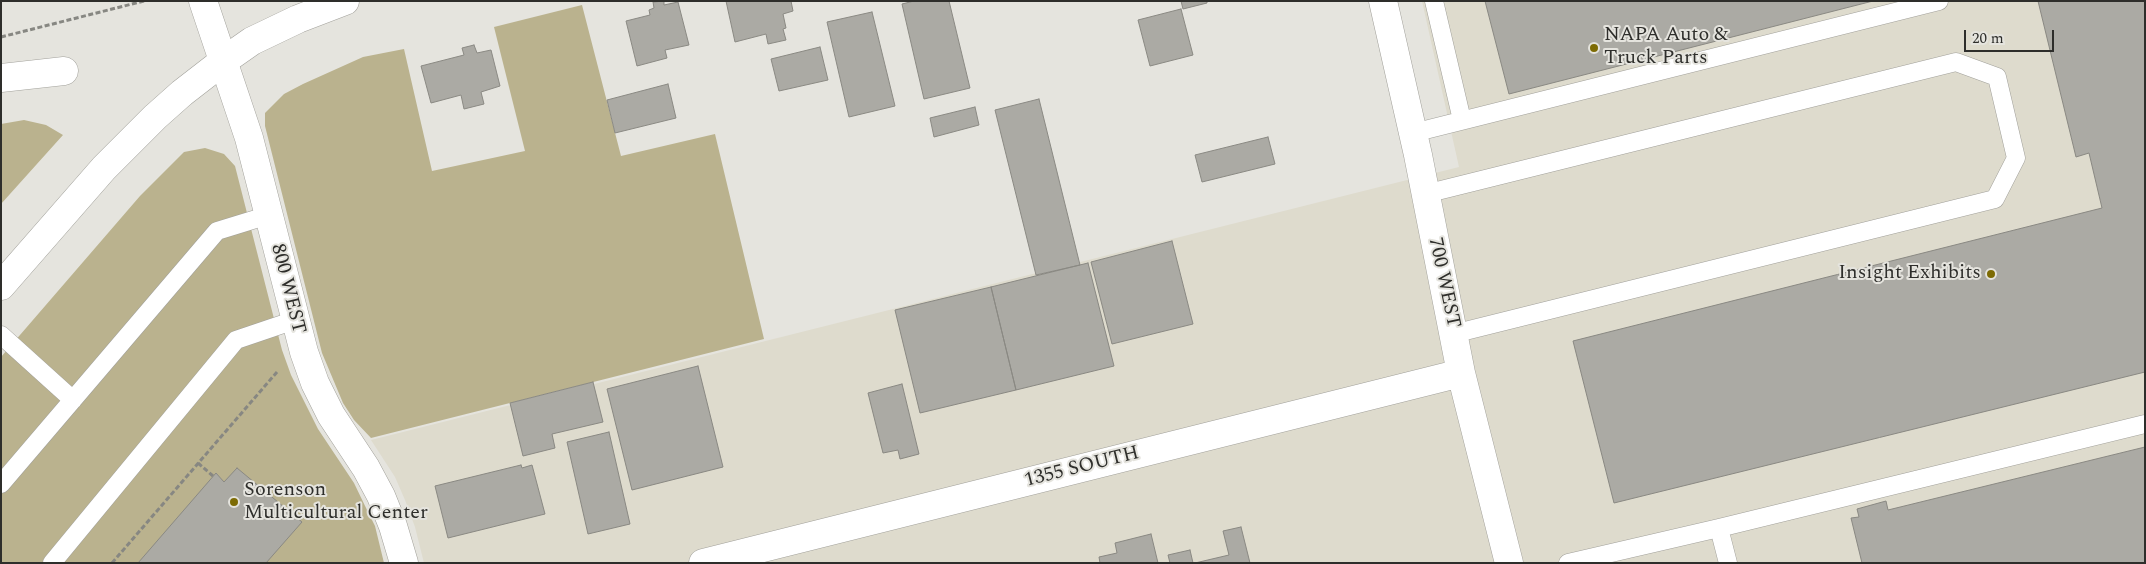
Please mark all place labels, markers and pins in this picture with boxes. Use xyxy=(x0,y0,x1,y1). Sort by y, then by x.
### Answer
place label: NAPA Auto & Truck Parts xyxy=(1604,24,1728,71)
marker: NAPA Auto & Truck Parts xyxy=(1588,42,1600,54)
place label: Insight Exhibits xyxy=(1838,262,1981,286)
marker: Insight Exhibits xyxy=(1985,268,1997,280)
place label: Sorenson Multicultural Center xyxy=(244,479,428,526)
marker: Sorenson Multicultural Center xyxy=(228,496,240,508)

